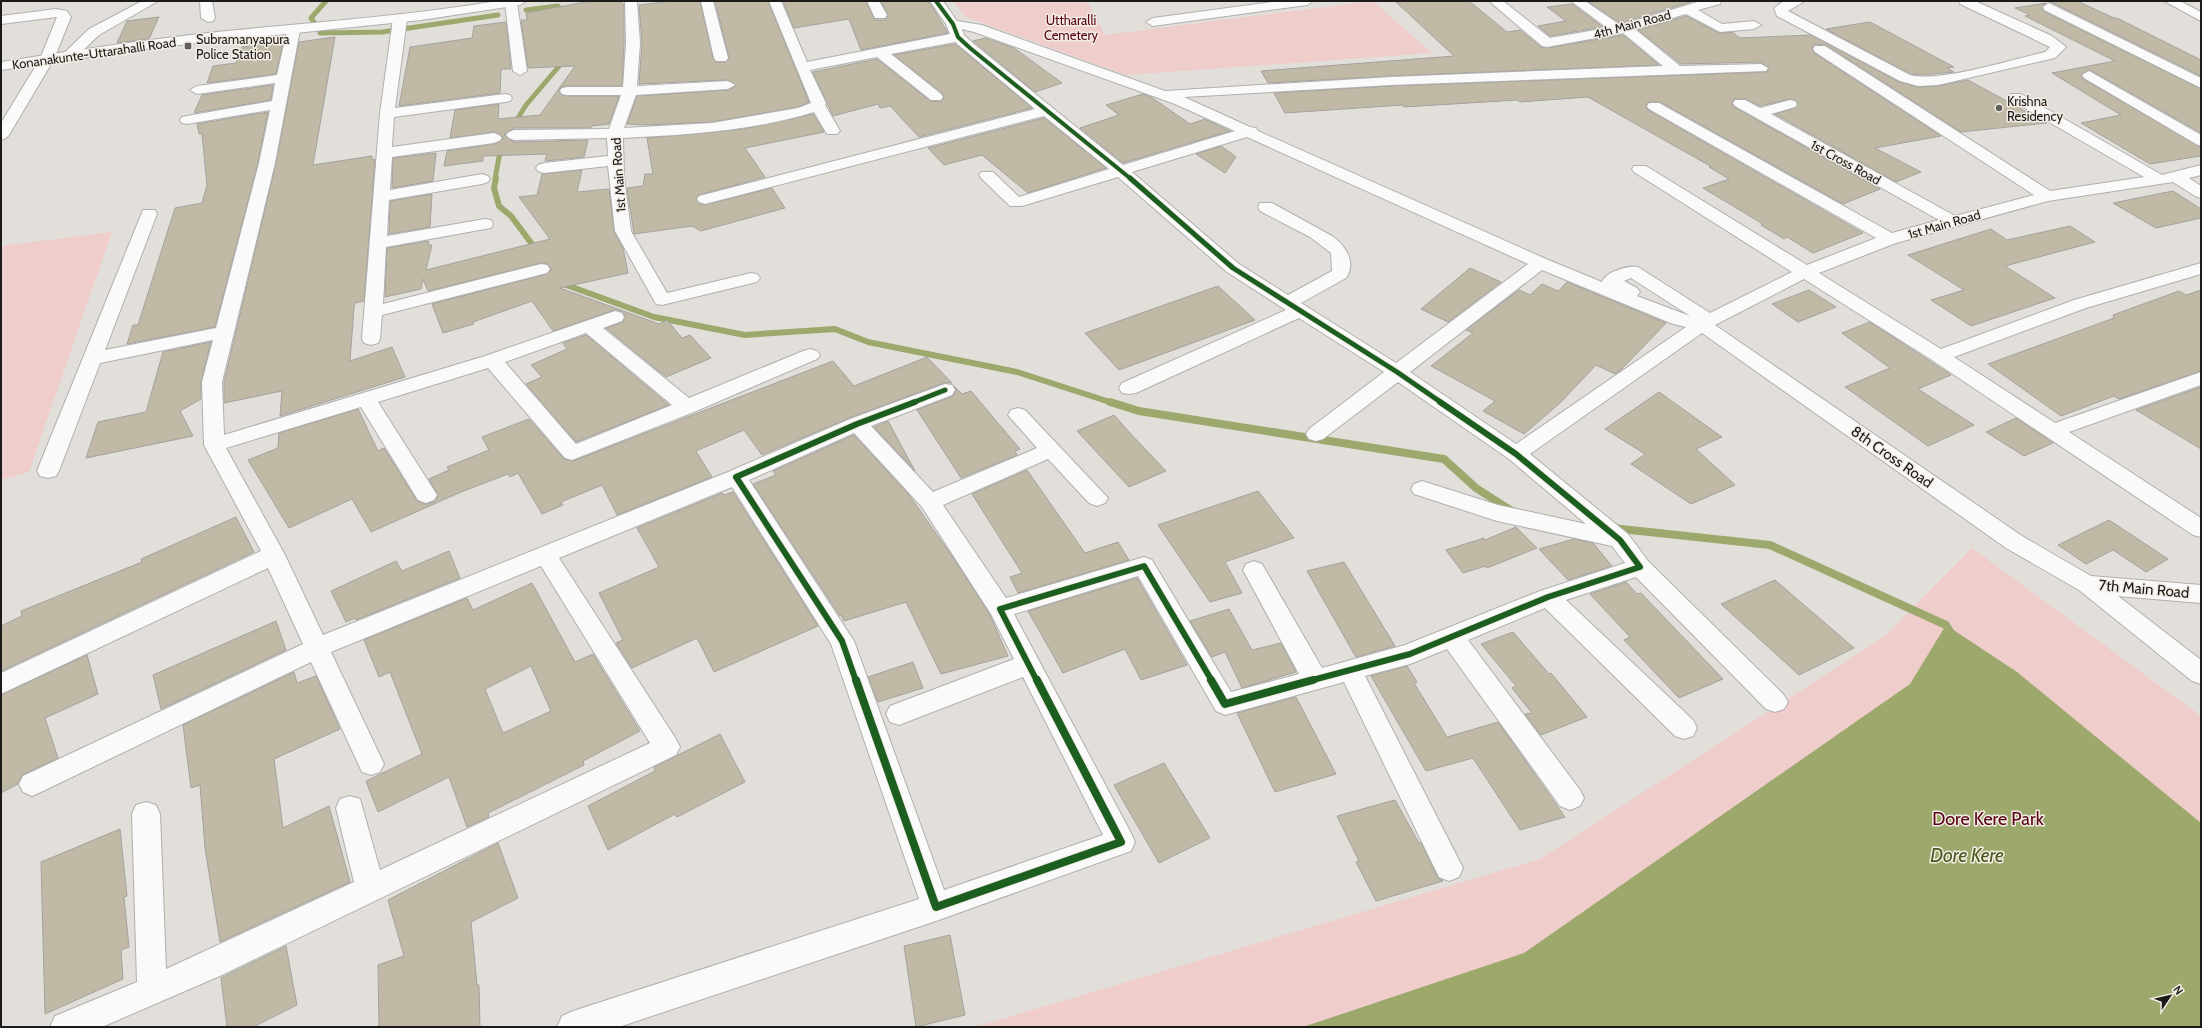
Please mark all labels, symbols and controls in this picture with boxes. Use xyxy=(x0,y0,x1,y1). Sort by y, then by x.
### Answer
street label: 4th Main Road xyxy=(1591,6,1673,42)
park label: Uttharalli Cemetery xyxy=(1044,12,1099,43)
place label: Subramanyapura Police Station xyxy=(196,31,290,62)
street label: Konanakunte-Uttarahalli Road xyxy=(11,34,177,72)
marker: Subramanyapura Police Station xyxy=(183,41,193,51)
place label: Krishna Residency xyxy=(2007,93,2063,124)
marker: Krishna Residency xyxy=(1994,103,2004,113)
street label: 1st Cross Road xyxy=(1808,136,1884,188)
street label: 1st Main Road xyxy=(607,137,629,213)
street label: 1st Main Road xyxy=(1906,206,1982,242)
street label: 8th Cross Road xyxy=(1848,422,1936,492)
street label: 7th Main Road xyxy=(2098,576,2190,602)
park label: Dore Kere Park xyxy=(1932,808,2045,830)
water label: Dore Kere xyxy=(1930,844,2004,867)
north arrow xyxy=(2150,976,2190,1016)
text: N xyxy=(2170,983,2186,997)

